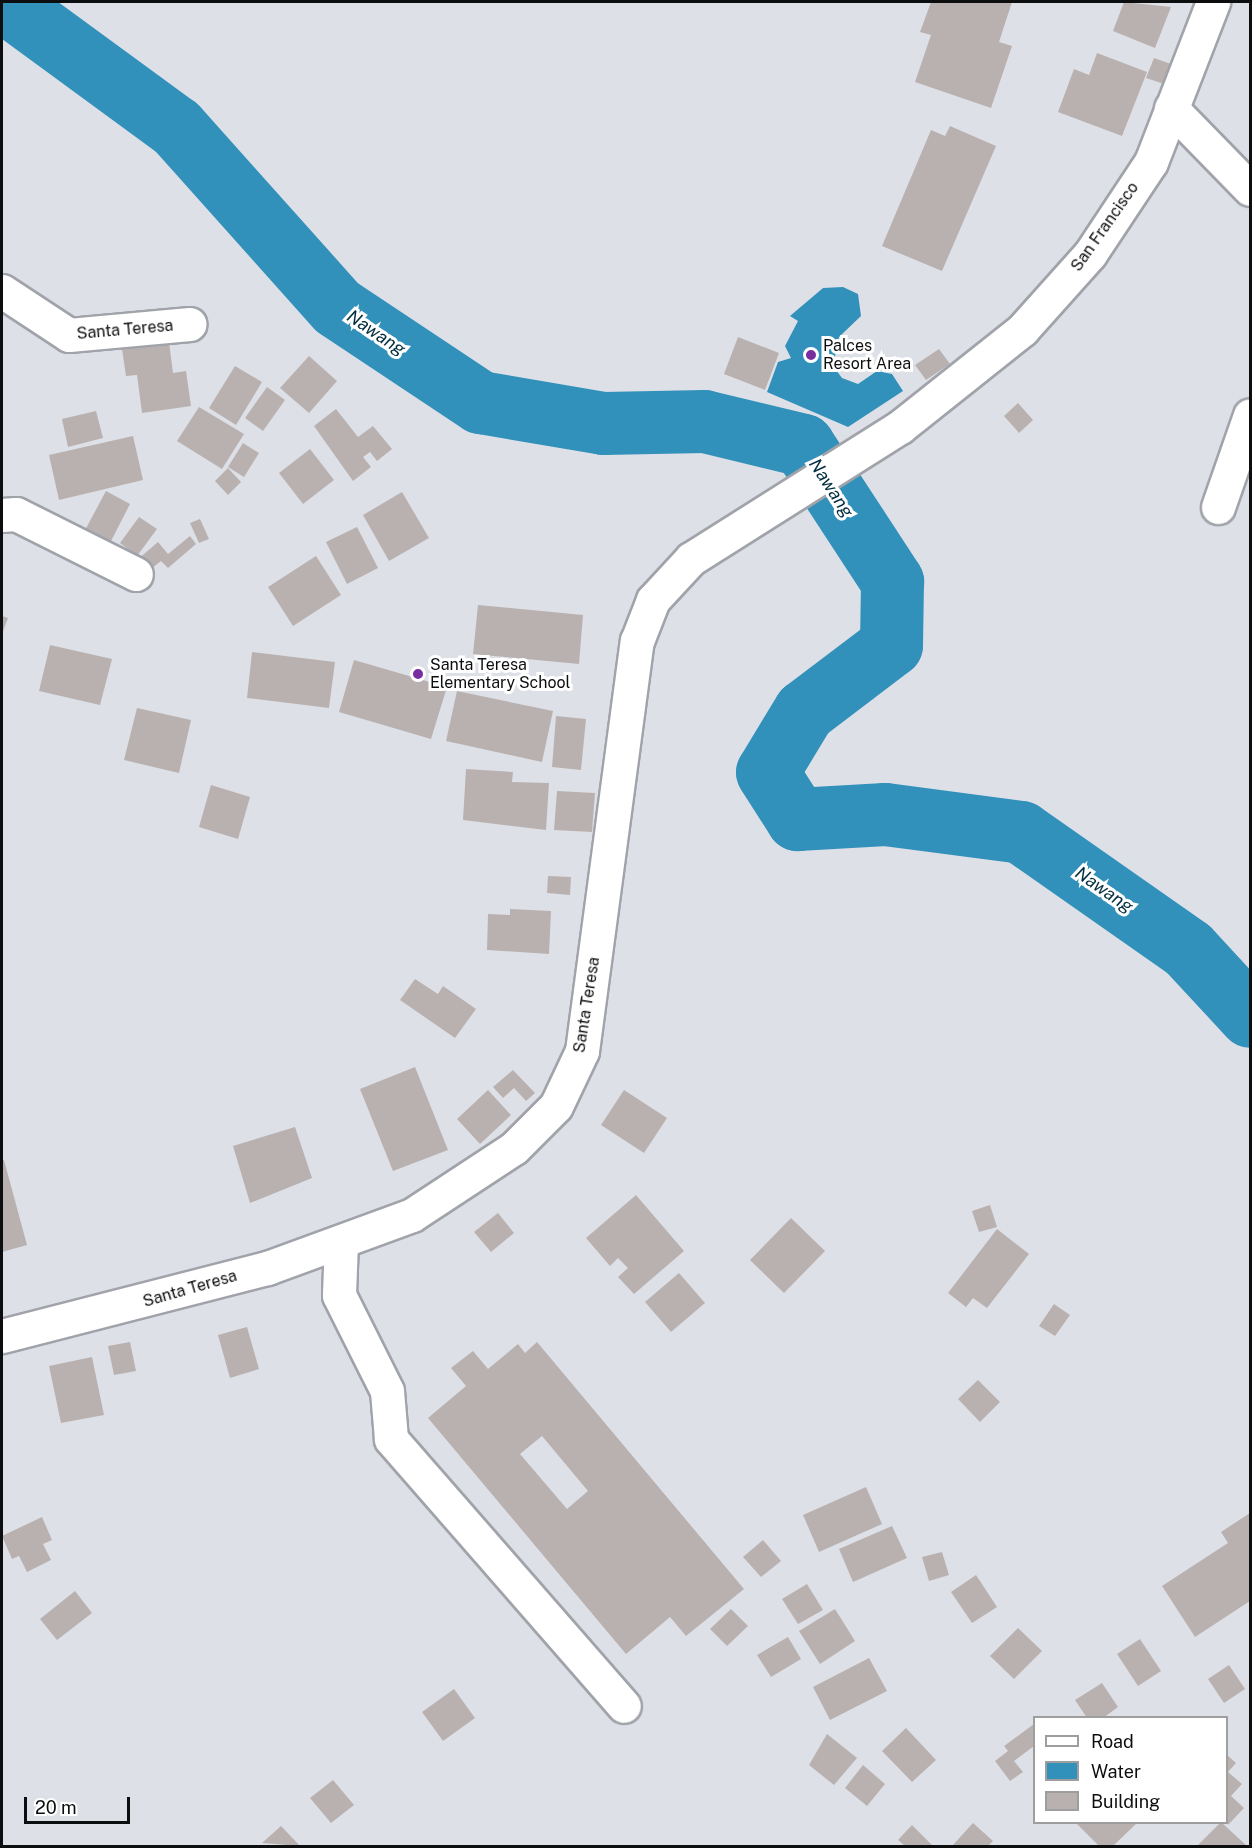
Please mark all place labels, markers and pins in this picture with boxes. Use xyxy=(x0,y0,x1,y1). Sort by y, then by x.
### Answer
place label: Palces Resort Area xyxy=(823,336,911,374)
marker: Palces Resort Area xyxy=(804,348,818,362)
place label: Santa Teresa Elementary School xyxy=(430,655,570,693)
marker: Santa Teresa Elementary School xyxy=(411,667,425,681)

